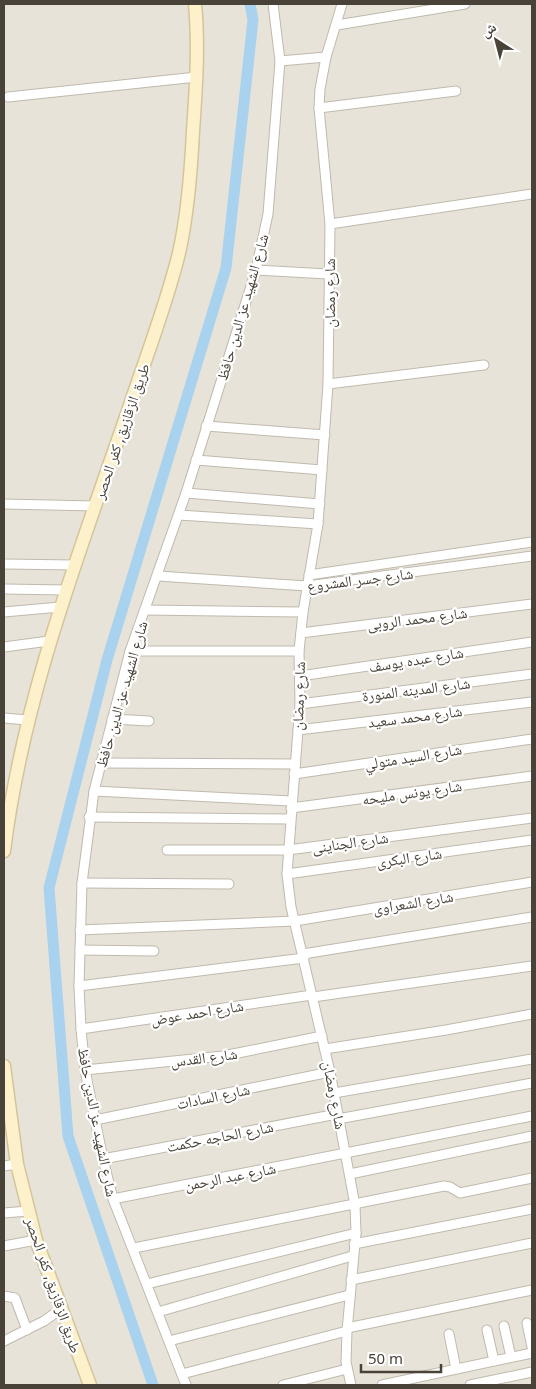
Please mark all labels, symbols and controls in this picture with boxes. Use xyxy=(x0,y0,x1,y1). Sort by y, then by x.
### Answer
north arrow xyxy=(471,15,521,65)
text: ش xyxy=(476,17,500,41)
street label: شارع الشهيد عز الدين حافظ xyxy=(211,231,274,383)
street label: شارع رمضان xyxy=(319,258,340,328)
street label: طريق الزقازيق, كفر الحصر xyxy=(88,360,155,503)
street label: شارع جسر المشروع xyxy=(306,563,415,596)
street label: شارع محمد الروبى xyxy=(366,602,468,635)
street label: شارع الشهيد عز الدين حافظ xyxy=(90,618,153,770)
street label: شارع عبده يوسف xyxy=(367,642,465,677)
street label: شارع رمضان xyxy=(287,661,310,731)
street label: شارع المدينه المنورة xyxy=(361,672,472,707)
street label: شارع محمد سعيد xyxy=(367,700,464,733)
street label: شارع السيد متولي xyxy=(363,738,464,776)
street label: شارع يونس مليحه xyxy=(361,775,463,810)
street label: شارع الجناينى xyxy=(310,827,390,858)
street label: شارع البكرى xyxy=(375,843,443,872)
street label: شارع الشعراوى xyxy=(371,886,455,919)
street label: شارع احمد عوض xyxy=(149,995,245,1030)
street label: شارع القدس xyxy=(169,1043,239,1072)
street label: شارع الشهيد عز الدين حافظ xyxy=(73,1046,122,1199)
street label: شارع رمضان xyxy=(318,1059,351,1131)
street label: شارع السادات xyxy=(175,1078,252,1114)
street label: شارع الحاجه حكمت xyxy=(165,1116,275,1157)
street label: شارع عبد الرحمن xyxy=(183,1157,278,1196)
street label: طريق الزقازيق, كفر الحصر xyxy=(20,1213,87,1356)
scale bar xyxy=(361,1342,441,1374)
text: 50 m xyxy=(368,1348,403,1368)

